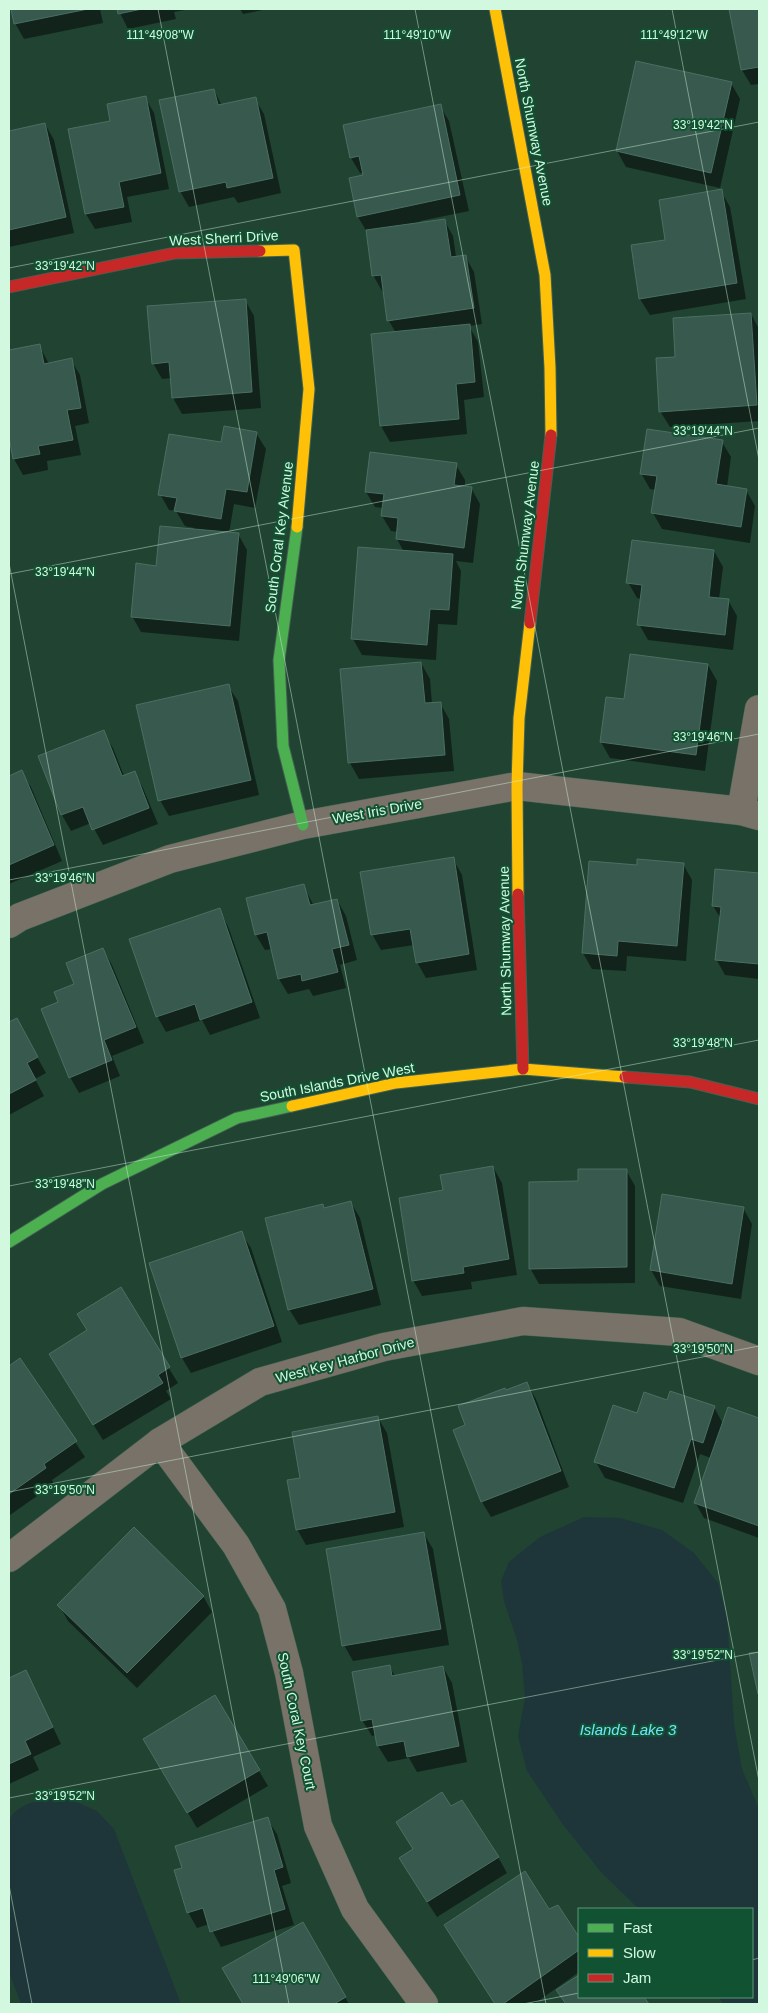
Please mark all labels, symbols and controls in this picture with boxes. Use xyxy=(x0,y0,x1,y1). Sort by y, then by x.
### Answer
text: 111°49'08"W xyxy=(126,28,194,42)
text: 111°49'10"W xyxy=(383,28,451,42)
text: 111°49'12"W xyxy=(640,28,708,42)
street label: North Shumway Avenue xyxy=(512,57,556,207)
text: 33°19'42"N xyxy=(673,118,733,132)
street label: West Sherri Drive xyxy=(169,227,279,249)
text: 33°19'42"N xyxy=(35,259,95,273)
text: 33°19'44"N xyxy=(673,424,733,438)
street label: North Shumway Avenue xyxy=(508,459,542,610)
street label: South Coral Key Avenue xyxy=(262,460,296,614)
text: 33°19'44"N xyxy=(35,565,95,579)
text: 33°19'46"N xyxy=(673,730,733,744)
street label: West Iris Drive xyxy=(331,795,423,827)
street label: North Shumway Avenue xyxy=(496,866,514,1016)
text: 33°19'46"N xyxy=(35,871,95,885)
text: 33°19'48"N xyxy=(673,1036,733,1050)
street label: South Islands Drive West xyxy=(258,1059,416,1105)
text: 33°19'48"N xyxy=(35,1177,95,1191)
street label: West Key Harbor Drive xyxy=(274,1334,416,1386)
text: 33°19'50"N xyxy=(673,1342,733,1356)
text: 33°19'50"N xyxy=(35,1483,95,1497)
text: 33°19'52"N xyxy=(673,1648,733,1662)
street label: South Coral Key Court xyxy=(275,1651,319,1791)
water label: Islands Lake 3 xyxy=(580,1721,677,1738)
text: 33°19'52"N xyxy=(35,1789,95,1803)
legend xyxy=(578,1908,753,1998)
text: Fast xyxy=(623,1919,653,1936)
text: Slow xyxy=(623,1944,656,1961)
text: Jam xyxy=(623,1969,651,1986)
text: 111°49'06"W xyxy=(252,1972,320,1986)

